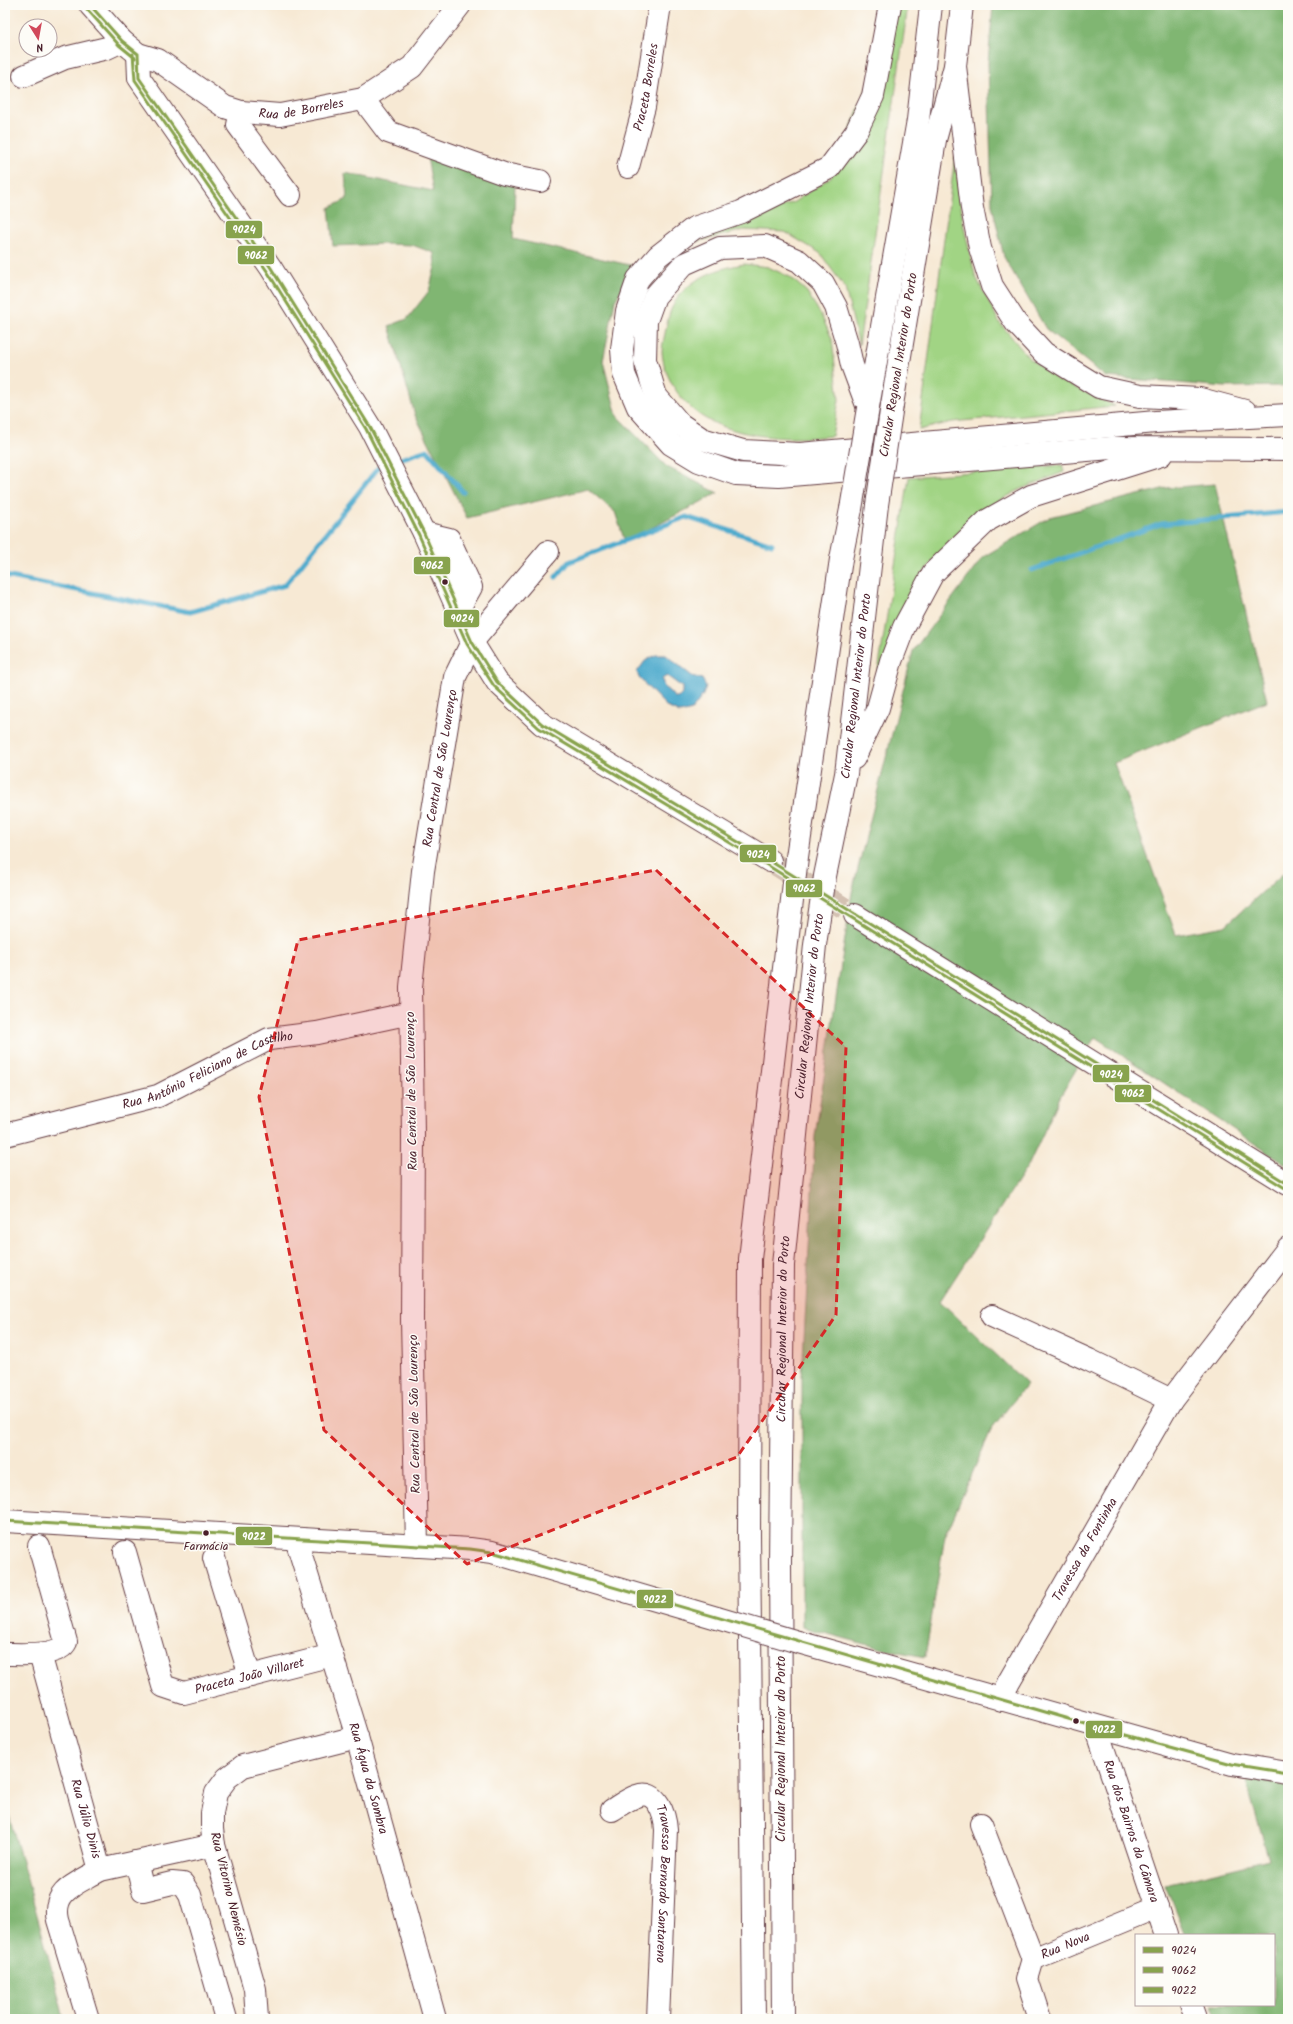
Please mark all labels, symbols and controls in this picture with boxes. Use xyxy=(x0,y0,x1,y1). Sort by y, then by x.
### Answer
north arrow xyxy=(18,18,58,58)
text: N xyxy=(35,37,45,56)
street label: Praceta Borreles xyxy=(628,41,664,133)
street label: Rua de Borreles xyxy=(258,92,346,126)
line badge: 9024 xyxy=(225,220,263,239)
text: 9024 xyxy=(232,221,256,239)
line badge: 9062 xyxy=(237,245,275,265)
text: 9062 xyxy=(244,247,268,265)
street label: Circular Regional Interior do Porto xyxy=(874,271,924,459)
line badge: 9062 xyxy=(413,556,451,575)
text: 9062 xyxy=(420,557,444,575)
unlabelled marker xyxy=(440,577,450,587)
street label: Circular Regional Interior do Porto xyxy=(835,592,877,781)
line badge: 9024 xyxy=(443,609,480,628)
text: 9024 xyxy=(450,610,474,628)
street label: Rua Central de São Lourenço xyxy=(417,688,463,848)
line badge: 9024 xyxy=(739,844,777,863)
text: 9024 xyxy=(746,846,770,864)
line badge: 9062 xyxy=(785,879,823,898)
text: 9062 xyxy=(792,880,816,898)
street label: Circular Regional Interior do Porto xyxy=(789,912,830,1100)
street label: Rua Central de São Lourenço xyxy=(400,1011,424,1171)
street label: Rua António Feliciano de Castilho xyxy=(120,1026,294,1115)
line badge: 9024 xyxy=(1092,1064,1130,1083)
text: 9024 xyxy=(1099,1066,1123,1084)
line badge: 9062 xyxy=(1114,1084,1152,1103)
text: 9062 xyxy=(1121,1085,1145,1103)
street label: Circular Regional Interior do Porto xyxy=(771,1235,796,1422)
street label: Rua Central de São Lourenço xyxy=(403,1334,427,1494)
street label: Travessa da Fontinha xyxy=(1047,1494,1123,1605)
line badge: 9022 xyxy=(235,1526,273,1546)
marker: Farmácia xyxy=(201,1528,211,1538)
text: 9022 xyxy=(242,1528,266,1546)
place label: Farmácia xyxy=(184,1537,229,1556)
line badge: 9022 xyxy=(636,1589,674,1609)
text: 9022 xyxy=(643,1591,667,1609)
street label: Praceta João Villaret xyxy=(192,1652,307,1700)
street label: Circular Regional Interior do Porto xyxy=(771,1656,792,1842)
unlabelled marker xyxy=(1071,1716,1081,1726)
street label: Rua Água da Sombra xyxy=(343,1720,394,1837)
line badge: 9022 xyxy=(1085,1720,1123,1739)
text: 9022 xyxy=(1092,1721,1116,1739)
street label: Rua dos Bairros da Câmara xyxy=(1097,1757,1165,1906)
street label: Rua Júlio Dinis xyxy=(65,1776,107,1862)
street label: Travessa Bernardo Santareno xyxy=(650,1801,677,1964)
street label: Rua Vitorino Nemésio xyxy=(204,1830,252,1948)
street label: Rua Nova xyxy=(1038,1926,1093,1965)
legend xyxy=(1135,1934,1275,2006)
text: 9024 xyxy=(1171,1941,1197,1960)
text: 9062 xyxy=(1171,1961,1197,1980)
text: 9022 xyxy=(1171,1981,1197,2000)

